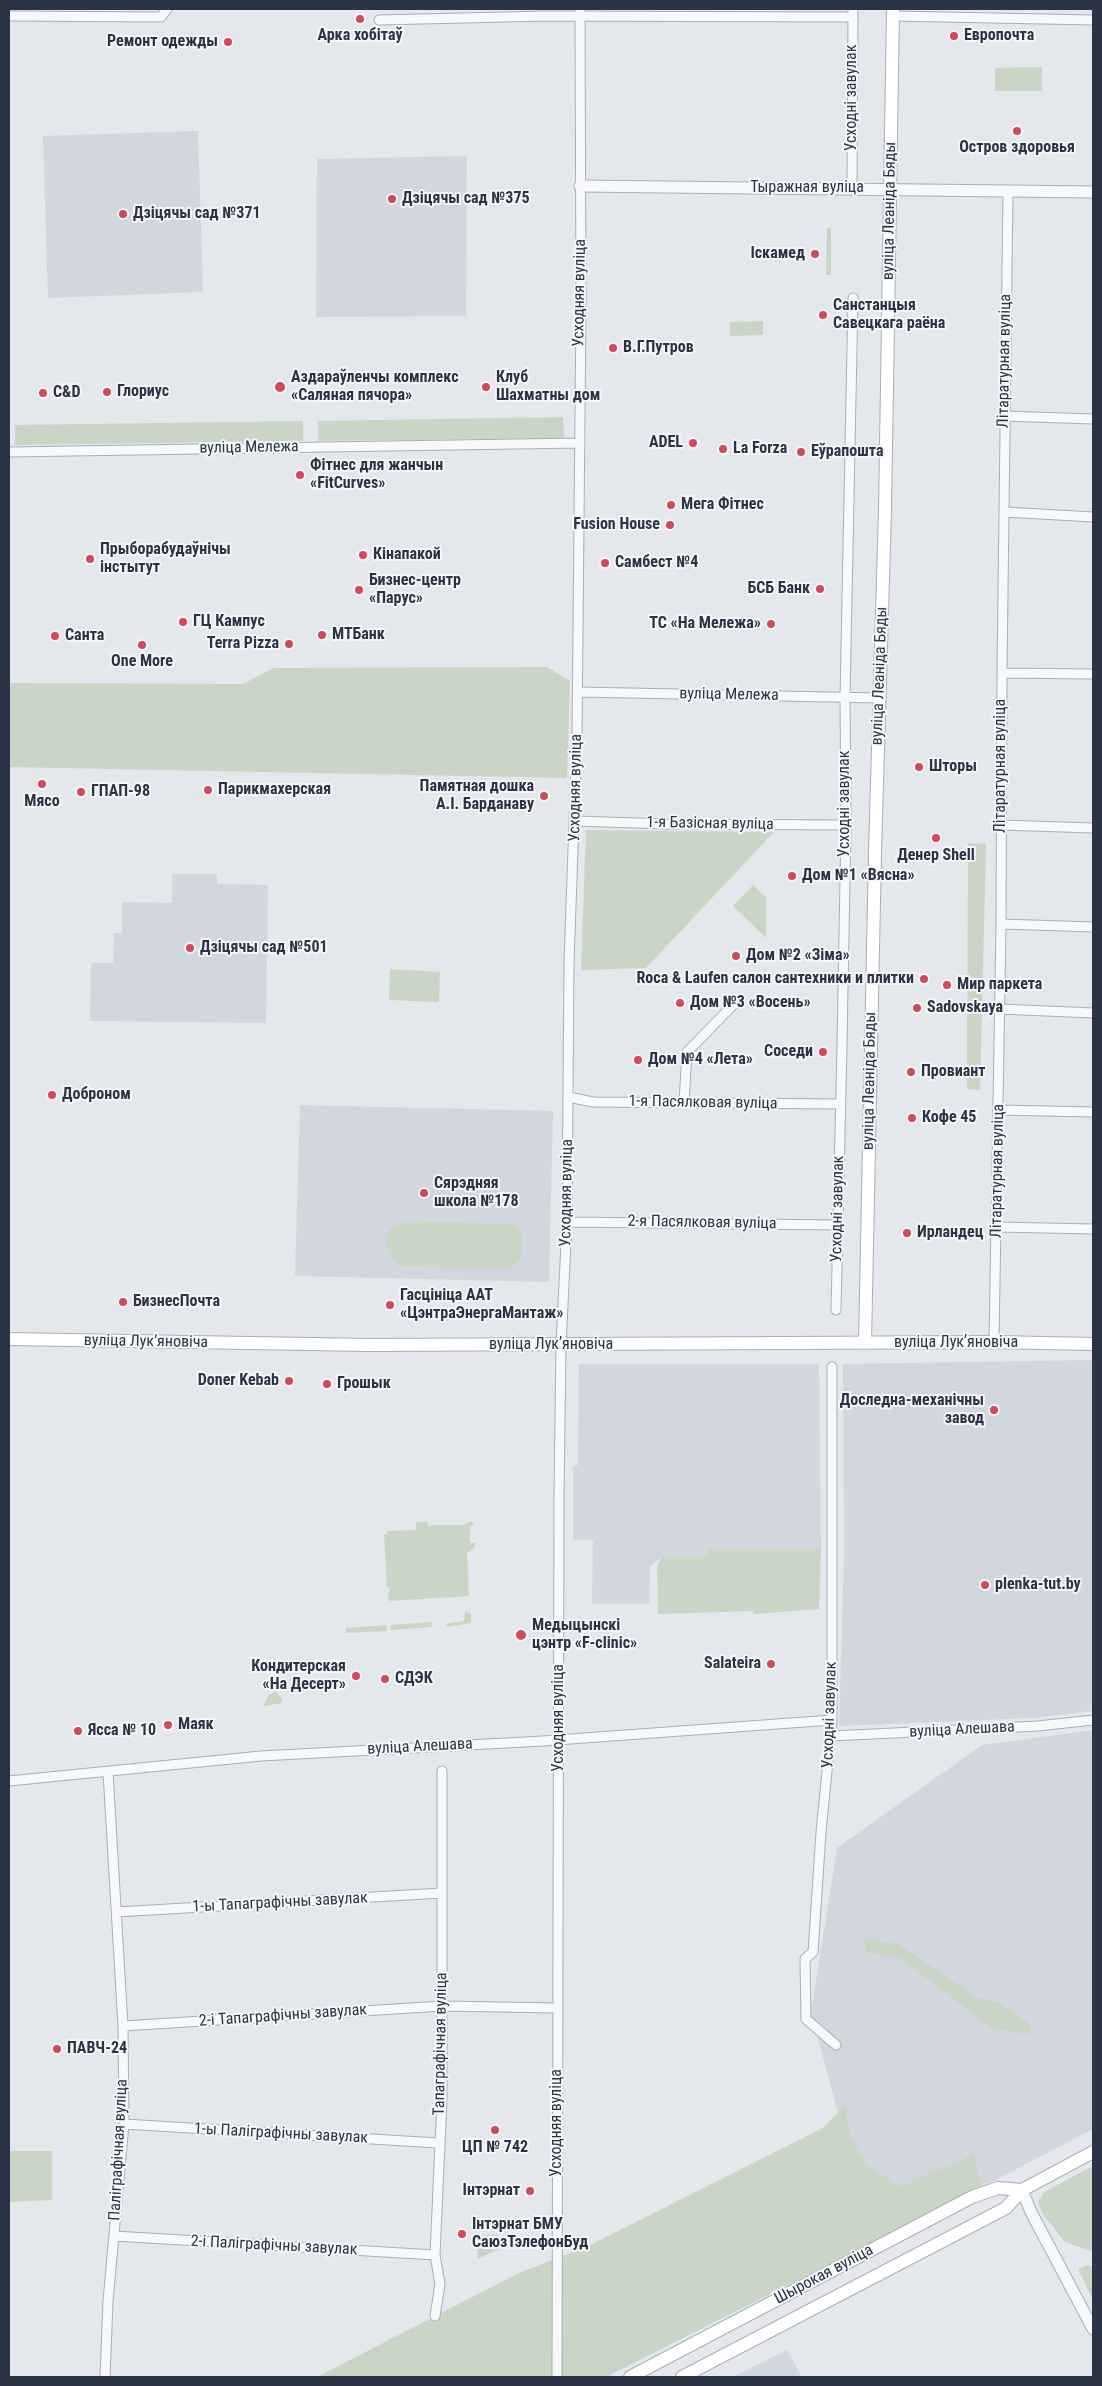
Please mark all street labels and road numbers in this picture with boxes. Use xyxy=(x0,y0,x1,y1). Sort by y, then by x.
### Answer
street label: Усходні завулак xyxy=(842,45,862,151)
street label: вуліца Леаніда Бяды xyxy=(879,142,901,280)
street label: Тыражная вуліца xyxy=(750,178,864,198)
street label: Усходняя вуліца xyxy=(569,239,591,347)
street label: Літаратурная вуліца xyxy=(994,294,1016,428)
street label: вуліца Мележа xyxy=(199,438,299,458)
street label: вуліца Леаніда Бяды xyxy=(868,606,892,746)
street label: вуліца Мележа xyxy=(679,685,779,705)
street label: Літаратурная вуліца xyxy=(991,699,1011,833)
street label: Усходняя вуліца xyxy=(565,734,587,842)
street label: Усходні завулак xyxy=(835,751,855,857)
street label: 1-я Базісная вуліца xyxy=(646,813,774,835)
street label: вуліца Леаніда Бяды xyxy=(859,1012,881,1150)
street label: 1-я Пасялковая вуліца xyxy=(628,1092,778,1114)
street label: Літаратурная вуліца xyxy=(987,1104,1009,1238)
street label: Усходняя вуліца xyxy=(556,1139,578,1247)
street label: Усходні завулак xyxy=(827,1156,849,1262)
street label: 2-я Пасялковая вуліца xyxy=(627,1212,777,1234)
street label: вуліца Лукʼяновіча xyxy=(84,1331,208,1353)
street label: вуліца Лукʼяновіча xyxy=(894,1333,1018,1353)
street label: вуліца Лукʼяновіча xyxy=(489,1335,613,1355)
street label: Усходні завулак xyxy=(819,1661,841,1769)
street label: Усходняя вуліца xyxy=(549,1664,569,1772)
street label: вуліца Алешава xyxy=(909,1718,1015,1742)
street label: вуліца Алешава xyxy=(367,1735,473,1759)
street label: 1-ы Тапаграфічны завулак xyxy=(192,1889,368,1917)
street label: Тапаграфічная вуліца xyxy=(430,1972,452,2116)
street label: 2-і Тапаграфічны завулак xyxy=(198,2001,368,2031)
street label: Усходняя вуліца xyxy=(547,2069,567,2177)
street label: Паліграфічная вуліца xyxy=(106,2079,132,2221)
street label: 1-ы Паліграфічны завулак xyxy=(194,2120,368,2148)
street label: 2-і Паліграфічны завулак xyxy=(190,2232,358,2260)
street label: Шырокая вуліца xyxy=(771,2241,877,2309)

